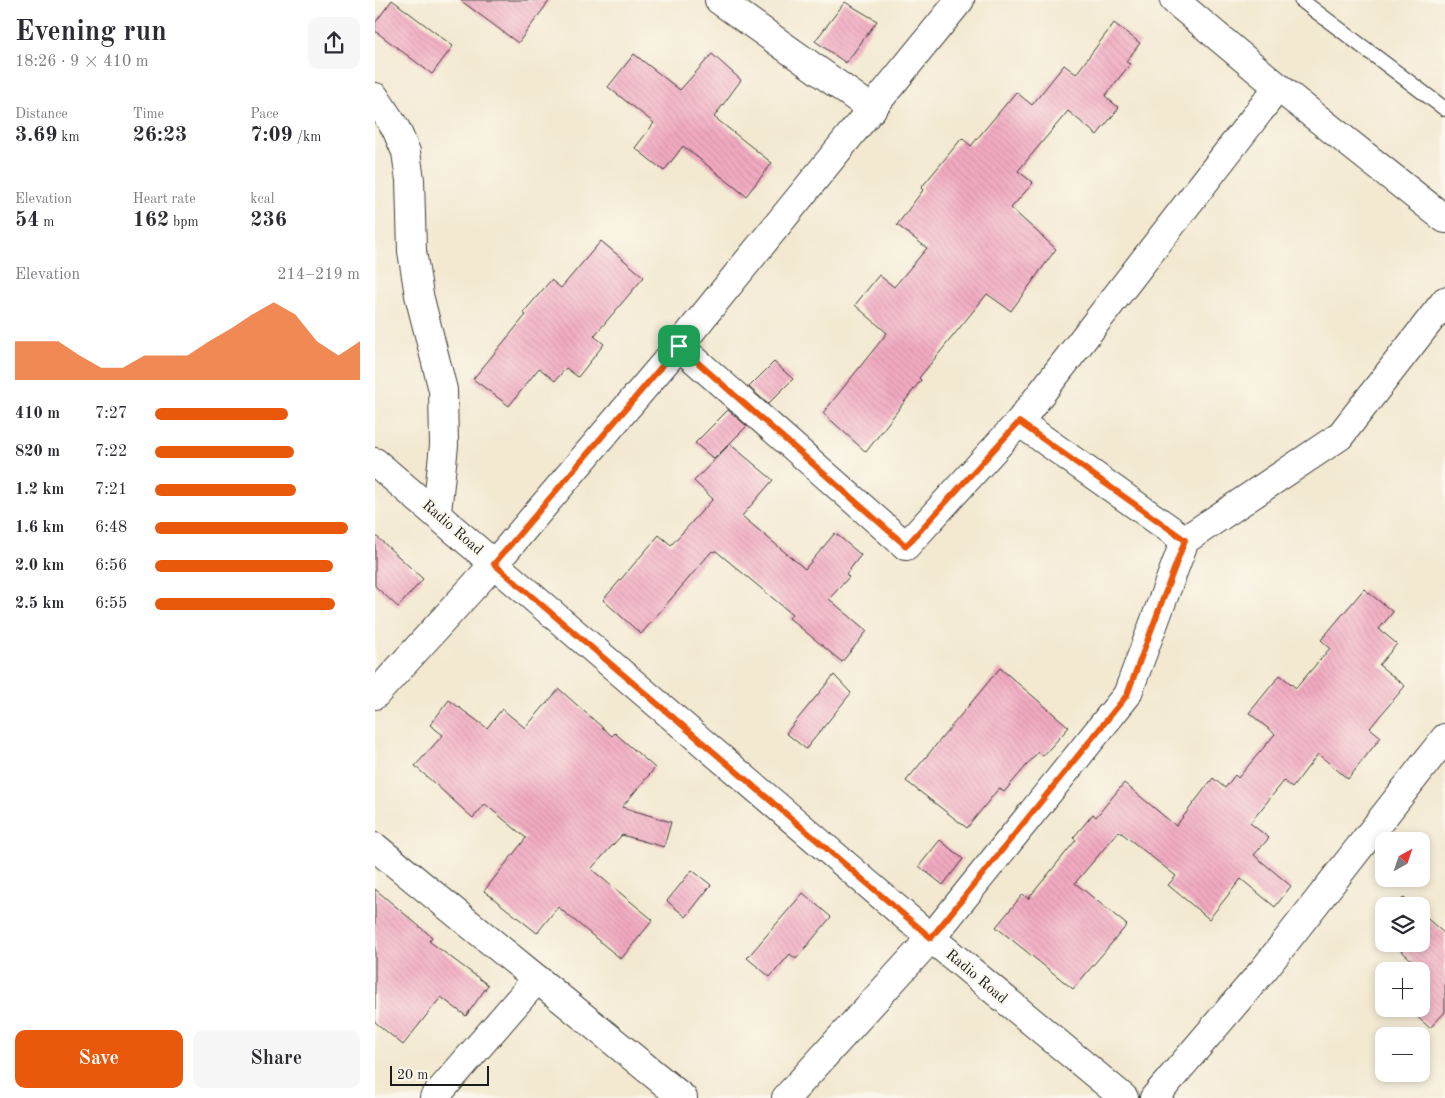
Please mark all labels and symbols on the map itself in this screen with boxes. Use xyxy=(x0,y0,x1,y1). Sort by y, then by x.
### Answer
pin xyxy=(658,325,700,367)
street label: Radio Road xyxy=(419,498,485,559)
north arrow xyxy=(1375,832,1430,888)
street label: Radio Road xyxy=(942,947,1010,1007)
scale bar xyxy=(390,1063,489,1086)

